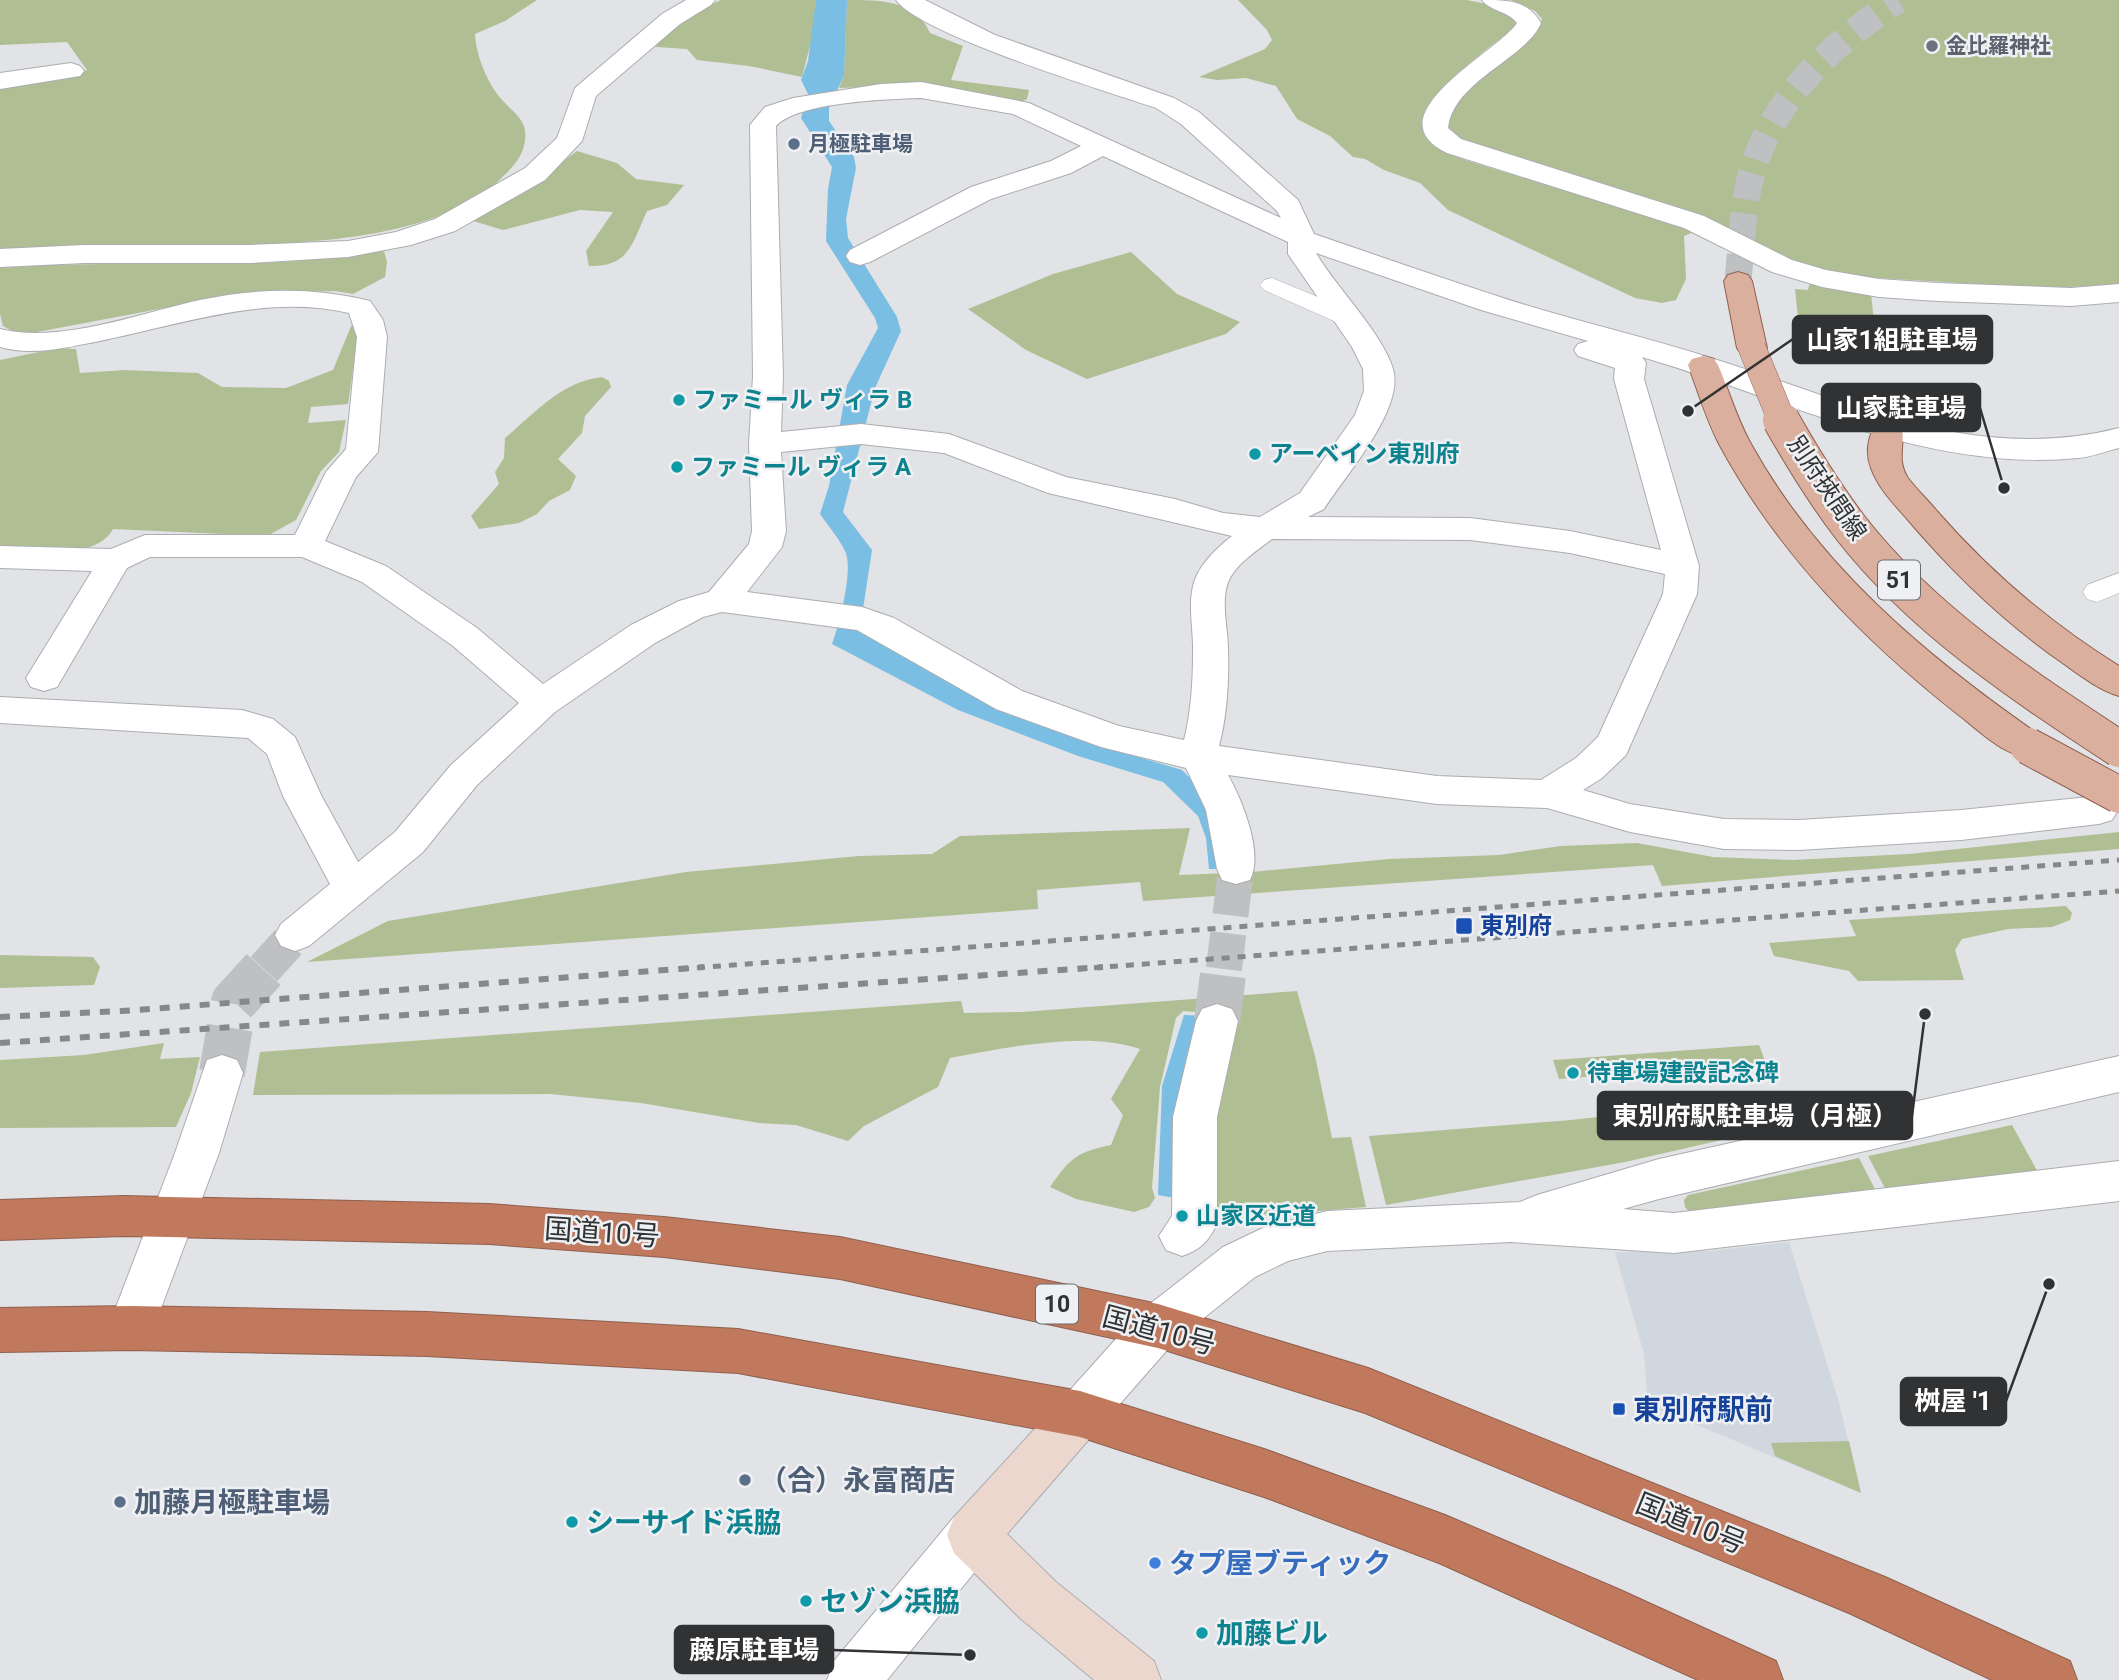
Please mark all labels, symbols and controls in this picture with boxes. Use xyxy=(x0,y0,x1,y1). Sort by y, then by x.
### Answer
place label: 金比羅神社 xyxy=(1946,34,2051,58)
marker: 金比羅神社 xyxy=(1924,38,1940,54)
place label: 月極駐車場 xyxy=(808,132,913,156)
marker: 月極駐車場 xyxy=(786,136,802,152)
callout: 山家1組駐車場 xyxy=(1793,316,1992,363)
text: 山家1組駐車場 xyxy=(1807,325,1977,355)
callout: 山家駐車場 xyxy=(1822,384,1980,431)
place label: ファミール ヴィラ B xyxy=(693,386,912,414)
marker: ファミール ヴィラ B xyxy=(671,392,687,408)
text: 山家駐車場 xyxy=(1836,393,1966,423)
street label: 別府挾間線 xyxy=(1782,430,1872,546)
place label: アーベイン東別府 xyxy=(1269,440,1460,468)
marker: アーベイン東別府 xyxy=(1247,446,1263,462)
place label: ファミール ヴィラ A xyxy=(691,453,912,481)
marker: ファミール ヴィラ A xyxy=(669,459,685,475)
road number: 51 xyxy=(1878,560,1920,600)
place label: 東別府 xyxy=(1480,912,1552,940)
marker: 東別府 xyxy=(1454,916,1474,936)
place label: 待車場建設記念碑 xyxy=(1587,1059,1779,1087)
marker: 待車場建設記念碑 xyxy=(1565,1065,1581,1081)
callout: 東別府駅駐車場（月極） xyxy=(1598,1092,1912,1139)
text: 東別府駅駐車場（月極） xyxy=(1612,1101,1898,1131)
place label: 山家区近道 xyxy=(1196,1202,1316,1230)
marker: 山家区近道 xyxy=(1174,1208,1190,1224)
street label: 国道10号 xyxy=(543,1212,661,1253)
road number: 10 xyxy=(1036,1284,1078,1324)
street label: 国道10号 xyxy=(1099,1300,1219,1361)
callout: 桝屋 '1 xyxy=(1901,1378,2006,1425)
text: 桝屋 '1 xyxy=(1914,1386,1992,1416)
place label: 東別府駅前 xyxy=(1633,1393,1773,1426)
marker: 東別府駅前 xyxy=(1611,1401,1627,1417)
place label: （合）永富商店 xyxy=(759,1464,955,1497)
marker: （合）永富商店 xyxy=(737,1472,753,1488)
place label: 加藤月極駐車場 xyxy=(134,1486,330,1519)
street label: 国道10号 xyxy=(1631,1487,1751,1560)
marker: 加藤月極駐車場 xyxy=(112,1494,128,1510)
place label: シーサイド浜脇 xyxy=(586,1506,781,1539)
marker: シーサイド浜脇 xyxy=(564,1514,580,1530)
place label: タプ屋ブティック xyxy=(1169,1547,1391,1580)
marker: タプ屋ブティック xyxy=(1147,1555,1163,1571)
place label: セゾン浜脇 xyxy=(820,1585,960,1618)
marker: セゾン浜脇 xyxy=(798,1593,814,1609)
place label: 加藤ビル xyxy=(1216,1617,1328,1650)
marker: 加藤ビル xyxy=(1194,1625,1210,1641)
callout: 藤原駐車場 xyxy=(675,1626,833,1673)
text: 藤原駐車場 xyxy=(689,1635,819,1665)

